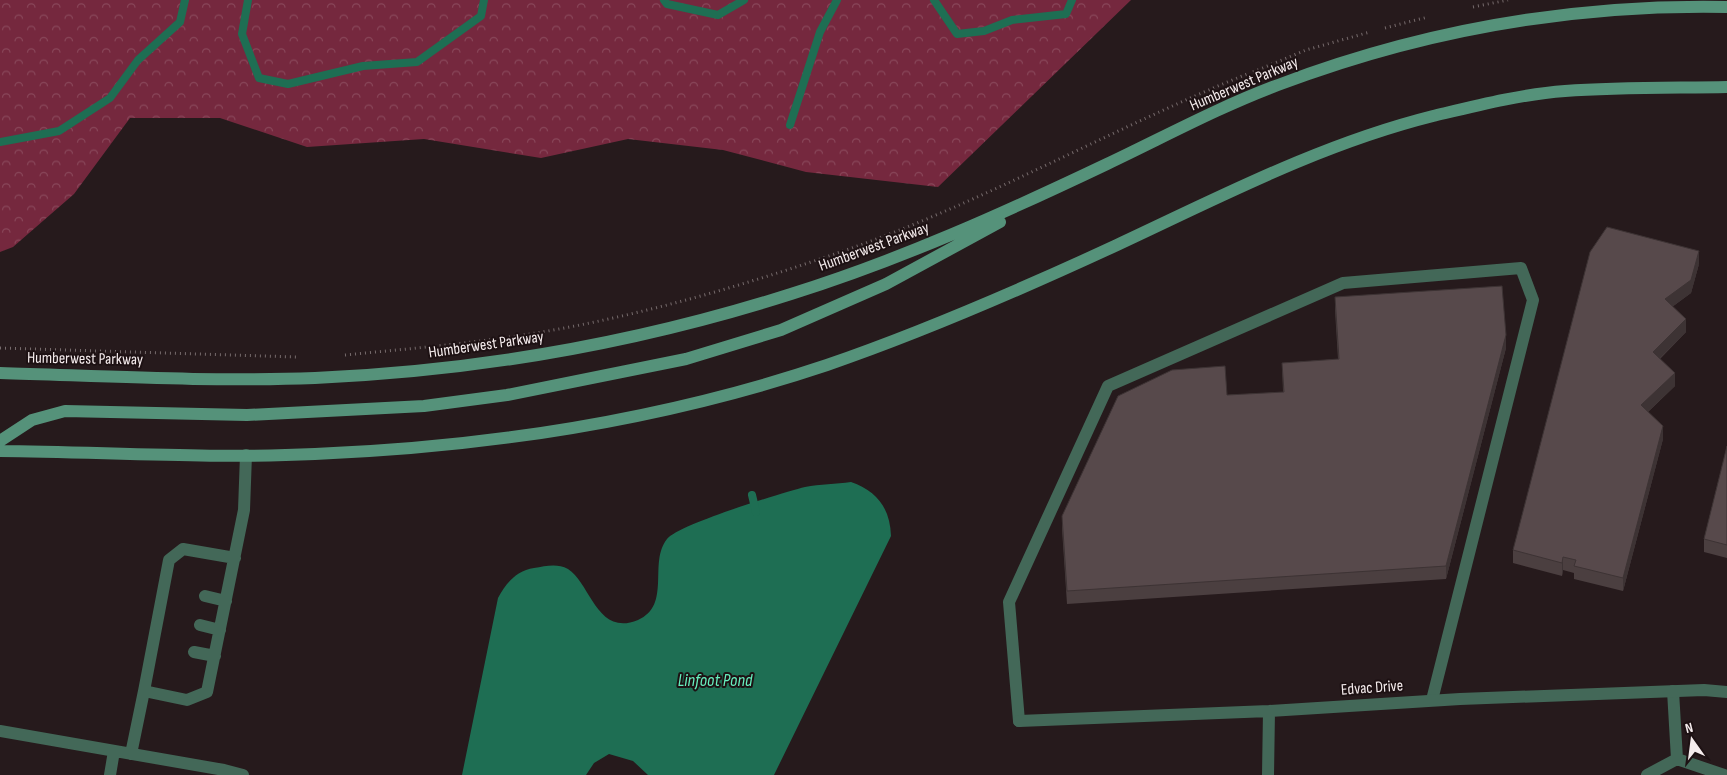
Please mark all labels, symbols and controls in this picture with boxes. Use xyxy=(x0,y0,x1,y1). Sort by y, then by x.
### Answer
street label: Humberwest Parkway xyxy=(1187,53,1301,115)
street label: Humberwest Parkway xyxy=(816,218,932,276)
street label: Humberwest Parkway xyxy=(427,328,545,362)
street label: Humberwest Parkway xyxy=(27,348,143,370)
water label: Linfoot Pond xyxy=(678,670,753,691)
street label: Edvac Drive xyxy=(1340,676,1404,700)
north arrow xyxy=(1667,715,1717,765)
text: N xyxy=(1683,719,1695,737)

